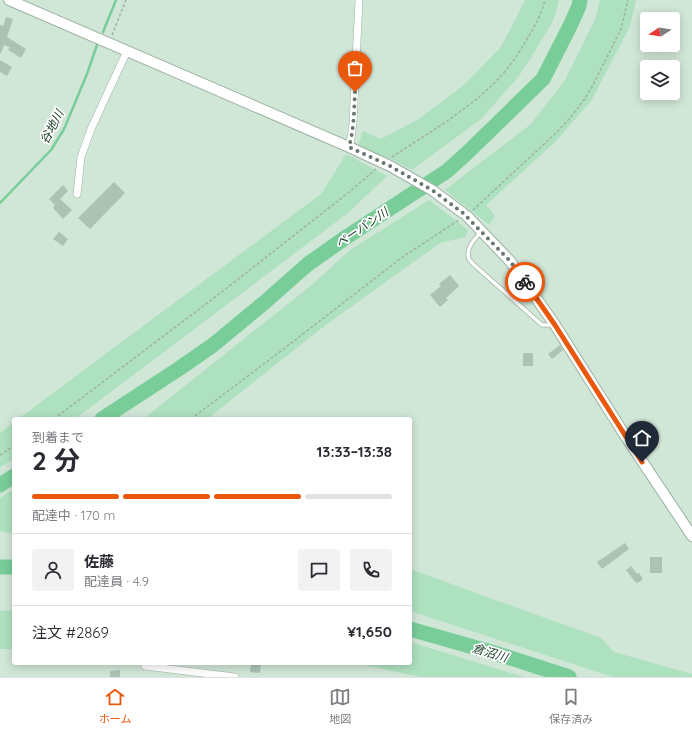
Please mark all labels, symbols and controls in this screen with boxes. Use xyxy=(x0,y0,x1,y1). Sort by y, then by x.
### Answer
north arrow xyxy=(640,12,680,52)
map controls xyxy=(640,12,680,100)
pin xyxy=(338,51,372,92)
icon: bag xyxy=(344,57,366,79)
button: layers xyxy=(640,60,680,100)
water label: 谷地川 xyxy=(36,106,68,146)
water label: ペーパン川 xyxy=(332,203,393,251)
courier xyxy=(505,262,545,302)
icon: bike xyxy=(514,271,536,293)
pin xyxy=(625,421,659,462)
icon: home xyxy=(631,427,653,449)
text: 到着まで xyxy=(32,429,84,445)
text: 13:33–13:38 xyxy=(317,442,392,461)
text: 2 分 xyxy=(32,444,80,477)
text: 配達中 · 170 m xyxy=(32,507,115,523)
button: person xyxy=(32,549,74,591)
button: chat xyxy=(298,549,340,591)
button: phone xyxy=(350,549,392,591)
text: 佐藤 xyxy=(84,552,114,571)
text: 配達員 · 4.9 xyxy=(84,573,149,589)
text: ¥1,650 xyxy=(347,622,392,641)
text: 注文 #2869 xyxy=(32,623,109,642)
water label: 倉沼川 xyxy=(471,640,511,666)
tab: ホーム xyxy=(99,686,132,726)
tab: 地図 xyxy=(329,686,351,726)
tab: 保存済み xyxy=(549,686,593,726)

